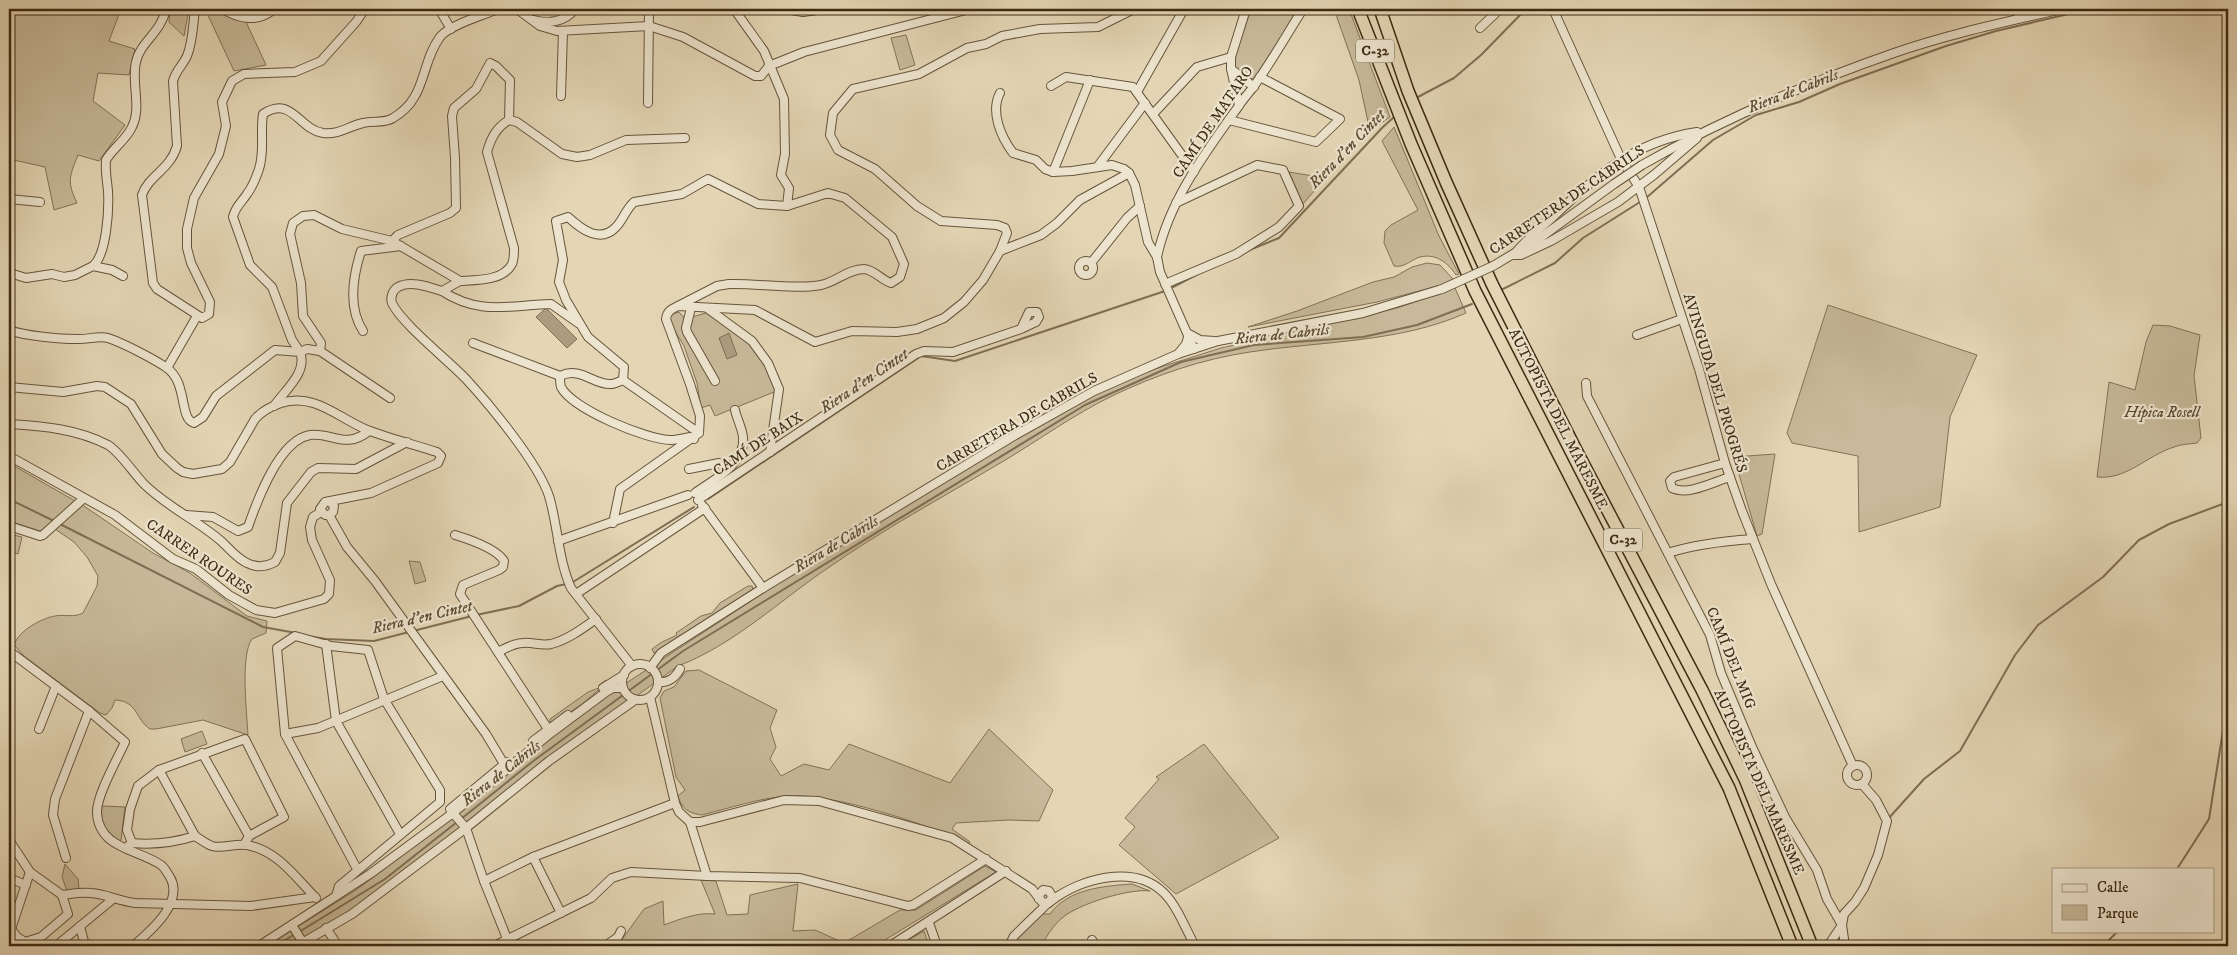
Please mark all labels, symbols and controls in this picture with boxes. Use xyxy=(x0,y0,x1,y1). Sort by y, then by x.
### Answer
road number: C-32 xyxy=(1356,40,1394,62)
street label: CAMÍ DE MATARO xyxy=(1168,62,1258,182)
water label: Riera de Cabrils xyxy=(1744,64,1842,118)
water label: Riera d'en Cintet xyxy=(1303,104,1391,194)
street label: CARRETERA DE CABRILS xyxy=(1486,141,1648,259)
street label: AVINGUDA DEL PROGRÉS xyxy=(1679,291,1751,475)
water label: Riera de Cabrils xyxy=(1233,319,1332,349)
street label: AUTOPISTA DEL MARESME xyxy=(1504,325,1612,513)
water label: Riera d'en Cintet xyxy=(815,343,913,419)
street label: CARRETERA DE CABRILS xyxy=(933,368,1101,476)
park label: Hípica Rosell xyxy=(2123,403,2202,422)
street label: CAMÍ DE BAIX xyxy=(709,407,807,480)
water label: Riera de Cabrils xyxy=(789,510,883,578)
street label: CARRER ROURES xyxy=(142,515,256,600)
road number: C-32 xyxy=(1604,528,1642,552)
water label: Riera d'en Cintet xyxy=(369,595,475,639)
street label: CAMÍ DEL MIG xyxy=(1702,604,1761,712)
street label: AUTOPISTA DEL MARESME xyxy=(1709,686,1809,878)
water label: Riera de Cabrils xyxy=(457,735,546,811)
legend xyxy=(2052,868,2214,932)
text: Calle xyxy=(2097,878,2129,897)
text: Parque xyxy=(2097,904,2138,923)

